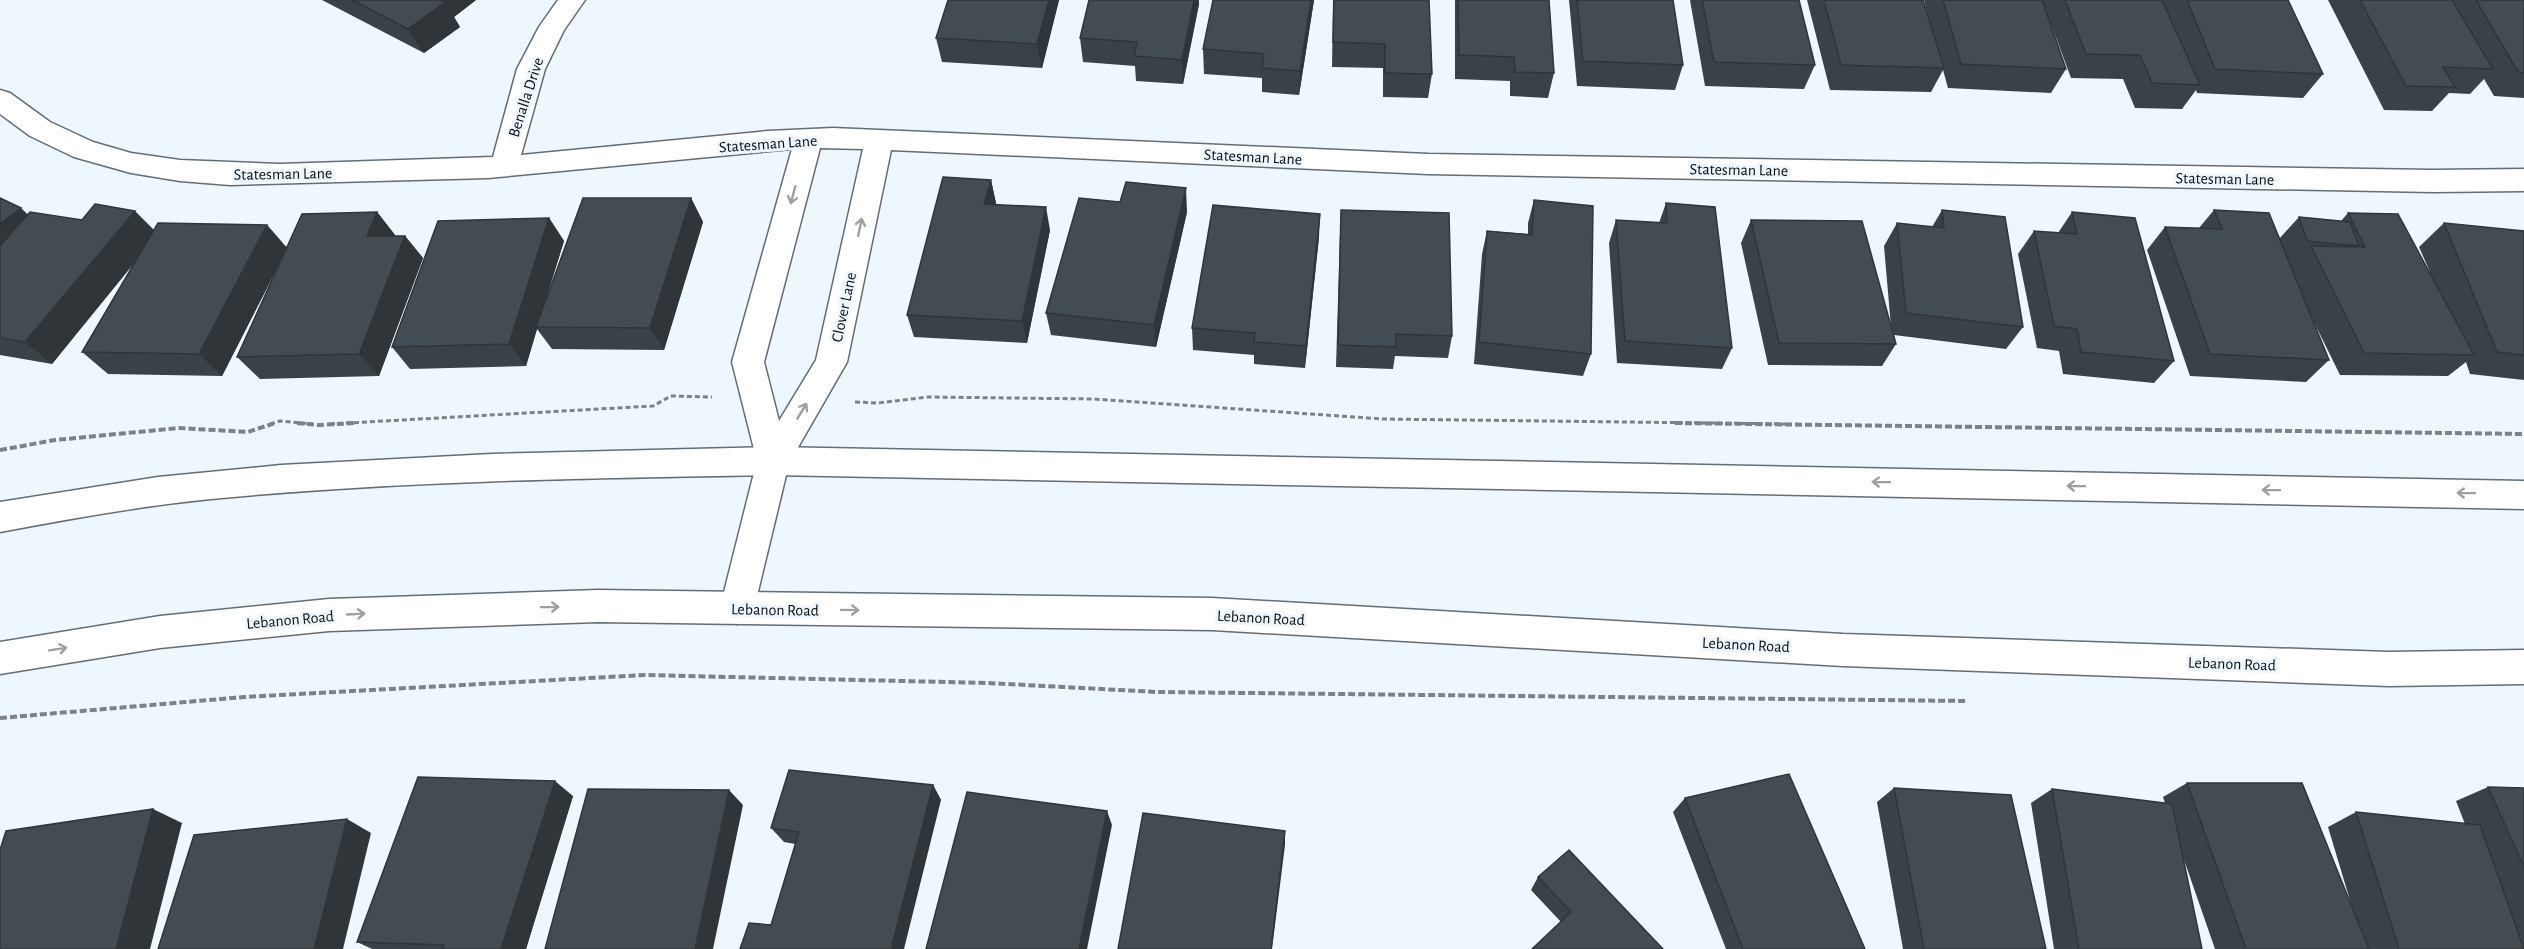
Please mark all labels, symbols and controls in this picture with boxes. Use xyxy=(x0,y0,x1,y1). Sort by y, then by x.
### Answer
street label: Benalla Drive xyxy=(506,56,546,139)
street label: Statesman Lane xyxy=(718,133,818,155)
street label: Statesman Lane xyxy=(1203,146,1303,168)
street label: Statesman Lane xyxy=(1690,161,1788,179)
street label: Statesman Lane xyxy=(234,165,332,183)
street label: Statesman Lane xyxy=(2176,170,2274,188)
one-way arrow xyxy=(787,185,799,204)
one-way arrow xyxy=(855,217,866,237)
street label: Clover Lane xyxy=(829,271,859,344)
one-way arrow xyxy=(797,403,809,420)
one-way arrow xyxy=(1871,476,1891,488)
one-way arrow xyxy=(2066,480,2086,492)
one-way arrow xyxy=(2261,484,2281,495)
one-way arrow xyxy=(2456,488,2476,499)
one-way arrow xyxy=(540,601,560,613)
street label: Lebanon Road xyxy=(731,601,819,619)
one-way arrow xyxy=(840,604,860,616)
street label: Lebanon Road xyxy=(246,608,335,632)
one-way arrow xyxy=(345,608,365,619)
street label: Lebanon Road xyxy=(1217,608,1305,628)
street label: Lebanon Road xyxy=(1702,635,1790,655)
one-way arrow xyxy=(47,643,67,654)
street label: Lebanon Road xyxy=(2188,654,2276,674)

